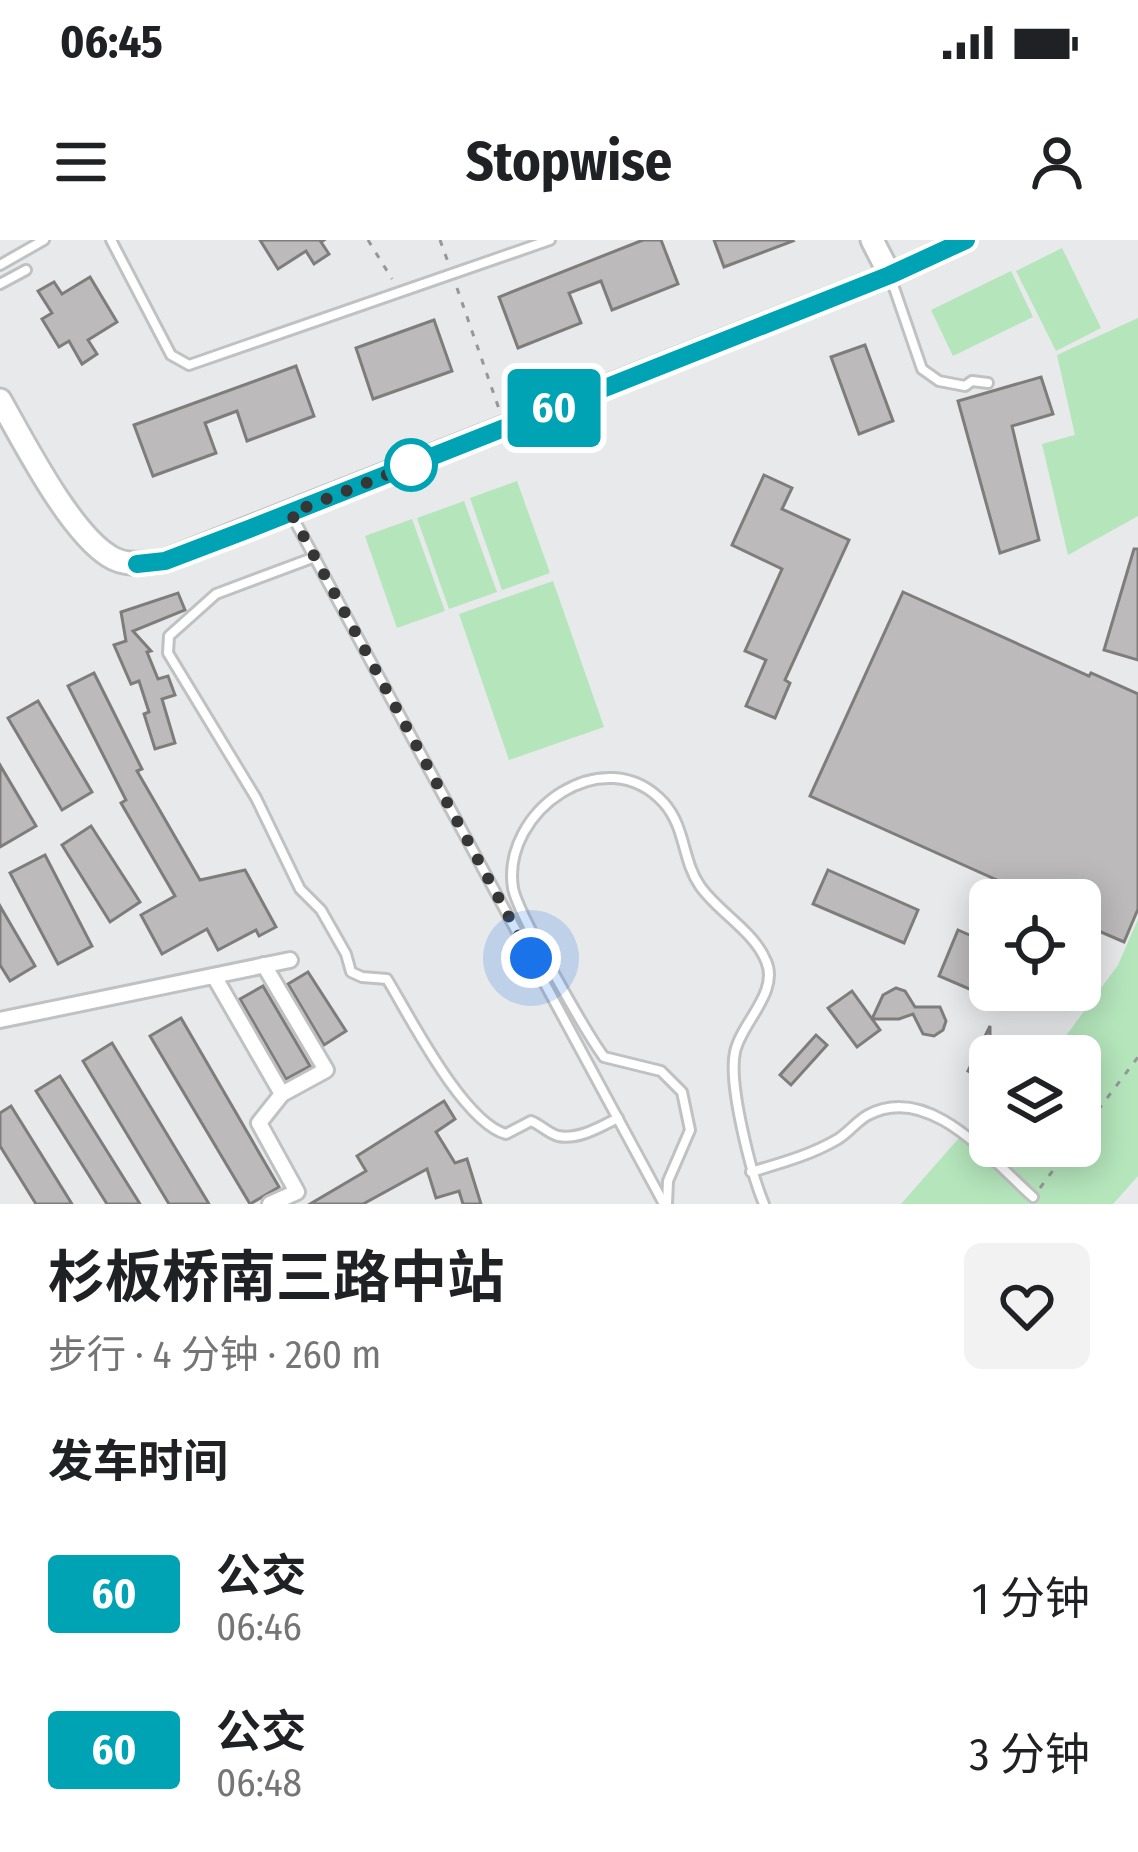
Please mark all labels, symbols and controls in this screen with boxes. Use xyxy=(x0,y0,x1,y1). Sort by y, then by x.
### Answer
text: 06:45 xyxy=(60,15,163,69)
icon: menu xyxy=(48,129,114,195)
icon: person xyxy=(1024,129,1090,195)
text: Stopwise xyxy=(466,130,672,194)
line badge: 60 xyxy=(500,369,608,447)
text: 60 xyxy=(532,383,576,433)
unlabelled marker xyxy=(386,440,436,490)
map controls xyxy=(969,879,1101,1167)
button: locate xyxy=(969,879,1101,1011)
your location xyxy=(501,928,561,988)
button: layers xyxy=(969,1035,1101,1167)
button: heart xyxy=(964,1243,1090,1369)
text: 杉板桥南三路中站 xyxy=(48,1244,504,1312)
text: 步行 · 4 分钟 · 260 m xyxy=(48,1332,381,1378)
text: 发车时间 xyxy=(48,1435,228,1489)
text: 公交 xyxy=(216,1549,306,1603)
text: 60 xyxy=(92,1569,136,1619)
text: 1 分钟 xyxy=(972,1572,1090,1626)
text: 06:46 xyxy=(216,1604,302,1650)
text: 公交 xyxy=(216,1705,306,1759)
text: 60 xyxy=(92,1725,136,1775)
text: 3 分钟 xyxy=(969,1728,1090,1782)
text: 06:48 xyxy=(216,1760,302,1806)

